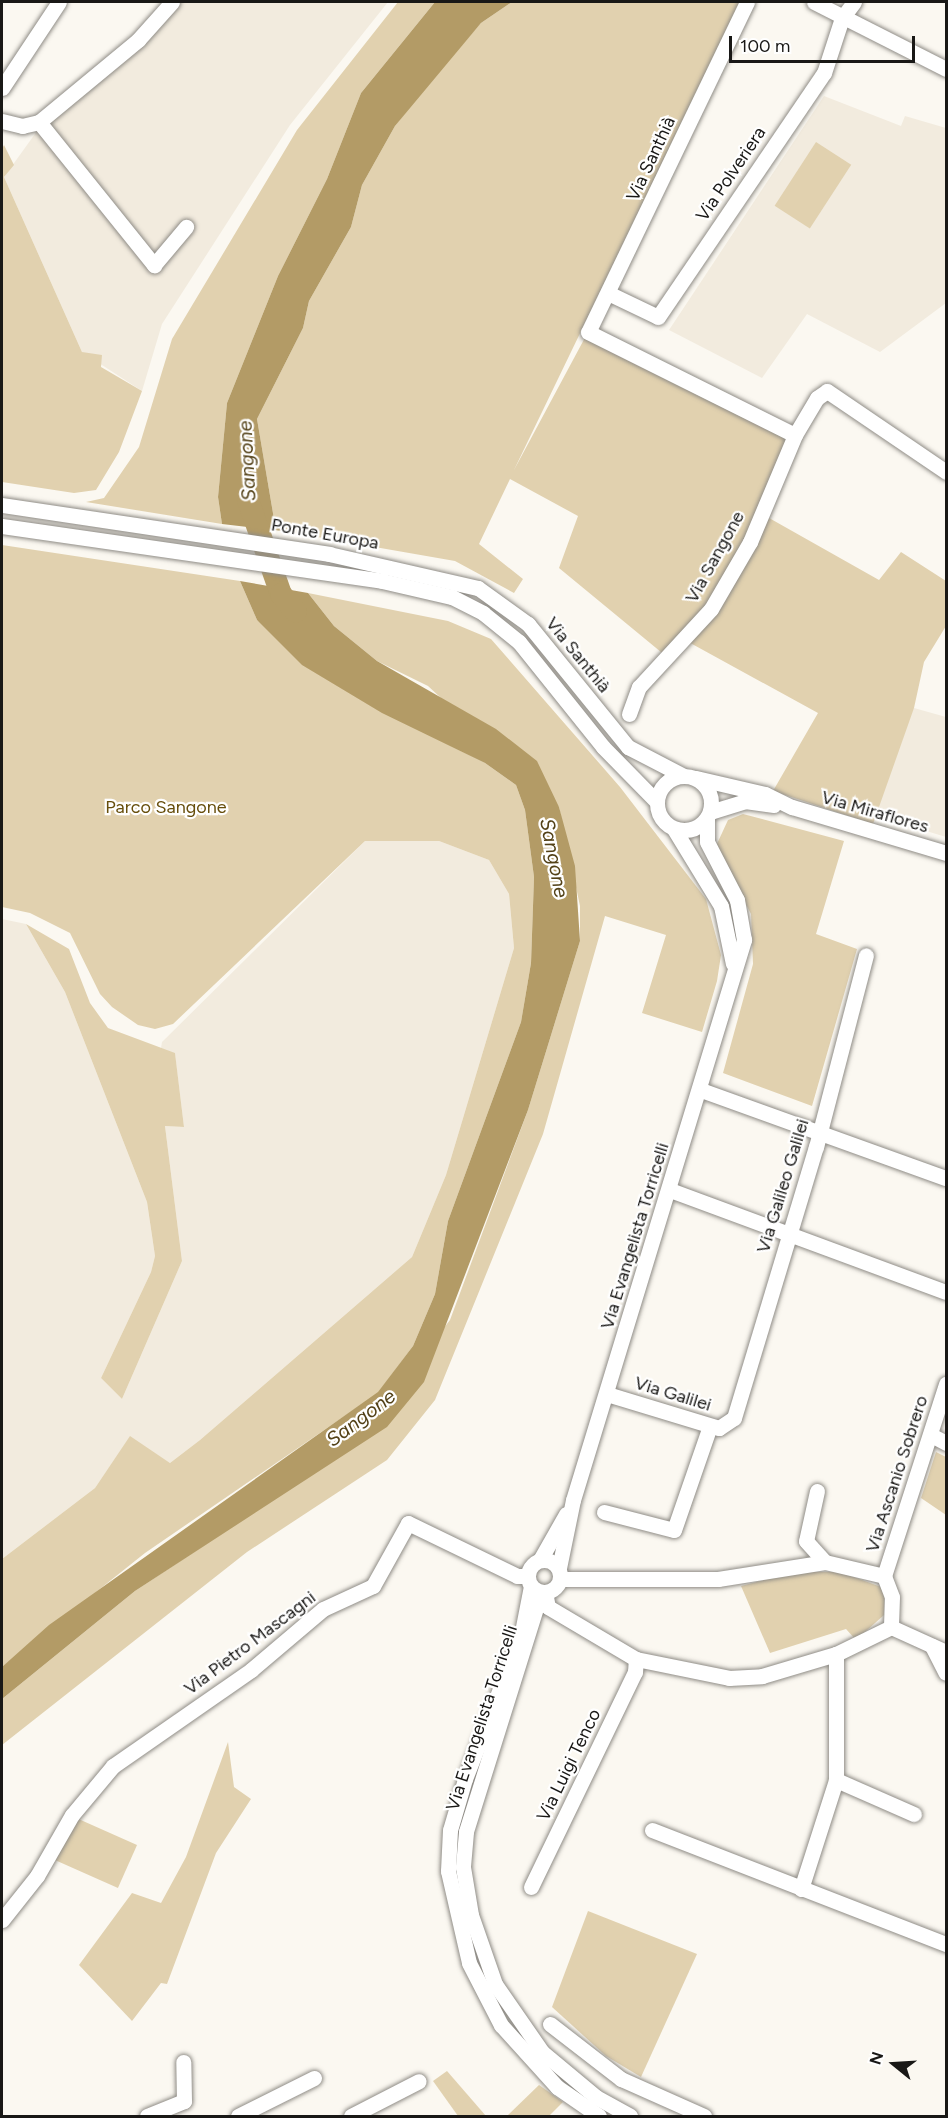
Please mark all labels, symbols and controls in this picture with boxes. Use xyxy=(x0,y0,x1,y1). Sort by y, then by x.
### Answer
scale bar xyxy=(732,24,918,62)
text: 100 m xyxy=(740,35,790,57)
street label: Via Santhià xyxy=(622,113,680,205)
street label: Via Polveriera xyxy=(692,123,770,225)
water label: Sangone xyxy=(233,420,261,502)
street label: Via Sangone xyxy=(681,507,749,607)
street label: Ponte Europa xyxy=(270,514,380,554)
street label: Via Santhià xyxy=(541,613,615,697)
street label: Via Miraflores xyxy=(819,786,931,838)
park label: Parco Sangone xyxy=(105,796,227,818)
water label: Sangone xyxy=(535,816,573,900)
street label: Via Galileo Galilei xyxy=(752,1116,814,1256)
street label: Via Evangelista Torricelli xyxy=(596,1140,674,1332)
street label: Via Galilei xyxy=(632,1372,714,1416)
water label: Sangone xyxy=(322,1384,400,1452)
street label: Via Ascanio Sobrero xyxy=(861,1393,933,1555)
street label: Via Pietro Mascagni xyxy=(180,1587,320,1699)
street label: Via Evangelista Torricelli xyxy=(442,1622,522,1814)
street label: Via Luigi Tenco xyxy=(533,1705,605,1825)
north arrow xyxy=(864,2034,924,2094)
text: N xyxy=(865,2049,887,2067)

